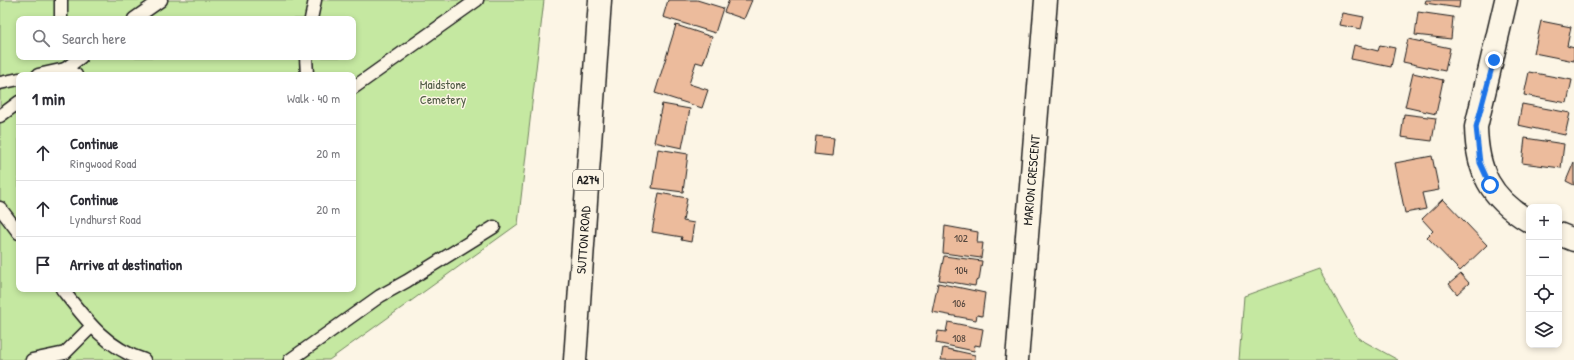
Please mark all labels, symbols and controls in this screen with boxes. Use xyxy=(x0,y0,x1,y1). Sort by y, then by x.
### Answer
search box xyxy=(16,16,356,60)
icon: search xyxy=(30,27,52,49)
text: Search here xyxy=(62,28,126,49)
route end xyxy=(1485,51,1503,69)
park label: Maidstone Cemetery xyxy=(420,75,467,108)
text: 1 min xyxy=(32,87,65,110)
text: Walk · 40 m xyxy=(287,89,340,107)
text: Continue xyxy=(70,133,118,154)
street label: MARION CRESCENT xyxy=(1018,133,1044,226)
icon: ahead xyxy=(32,142,54,164)
text: 20 m xyxy=(316,144,340,162)
text: Ringwood Road xyxy=(70,154,136,172)
road number: A274 xyxy=(573,170,603,190)
route start xyxy=(1481,176,1499,194)
text: Continue xyxy=(70,189,118,210)
icon: ahead xyxy=(32,198,54,220)
text: 20 m xyxy=(316,200,340,218)
map controls xyxy=(1526,204,1562,348)
button: + xyxy=(1526,204,1562,240)
street label: SUTTON ROAD xyxy=(572,205,594,275)
text: Lyndhurst Road xyxy=(70,210,141,228)
house number: 102 xyxy=(954,231,968,245)
button: − xyxy=(1526,240,1562,276)
icon: arrive xyxy=(32,254,54,276)
text: Arrive at destination xyxy=(70,254,182,275)
house number: 104 xyxy=(954,263,968,277)
button: locate xyxy=(1526,276,1562,312)
house number: 106 xyxy=(952,296,966,310)
button: layers xyxy=(1526,312,1562,348)
house number: 108 xyxy=(952,331,966,345)

